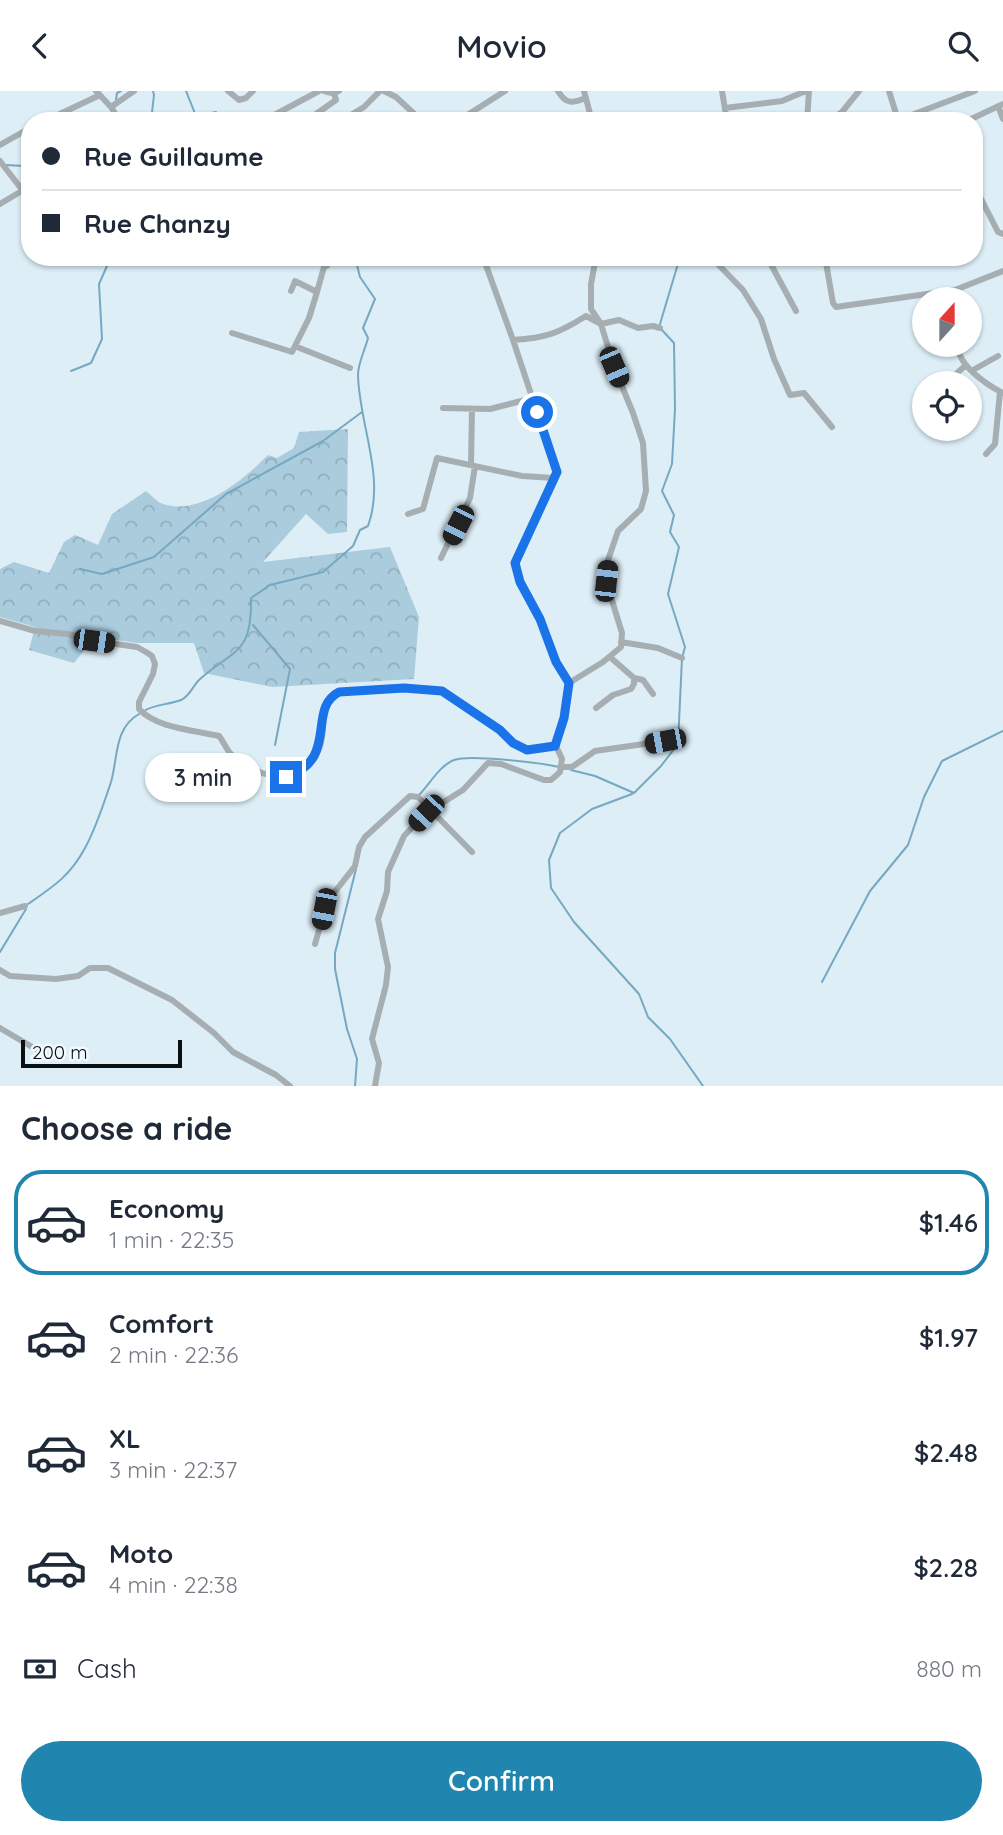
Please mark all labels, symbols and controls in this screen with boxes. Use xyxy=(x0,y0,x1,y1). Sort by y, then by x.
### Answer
text: Movio xyxy=(456,26,547,66)
icon: back xyxy=(21,27,59,65)
icon: search xyxy=(944,27,982,65)
text: Rue Guillaume xyxy=(84,140,264,173)
text: Rue Chanzy xyxy=(84,207,231,240)
north arrow xyxy=(912,287,982,357)
map controls xyxy=(912,287,982,441)
car xyxy=(597,344,632,390)
button: locate xyxy=(912,371,982,441)
route start xyxy=(521,396,553,428)
car xyxy=(440,502,477,548)
car xyxy=(594,559,619,603)
car xyxy=(72,628,117,654)
car xyxy=(643,727,688,755)
callout: 3 min xyxy=(146,753,262,801)
route end xyxy=(270,761,302,793)
text: 3 min xyxy=(174,763,232,792)
car xyxy=(404,790,449,836)
car xyxy=(310,886,339,932)
scale bar xyxy=(21,1037,182,1069)
text: 200 m xyxy=(32,1040,88,1064)
text: Choose a ride xyxy=(21,1108,233,1148)
icon: car xyxy=(25,1191,88,1254)
text: Economy xyxy=(109,1192,224,1225)
text: $1.46 xyxy=(919,1206,978,1239)
text: 1 min · 22:35 xyxy=(109,1225,234,1254)
icon: car xyxy=(25,1306,88,1369)
text: Comfort xyxy=(109,1307,214,1340)
text: $1.97 xyxy=(919,1321,978,1354)
text: 2 min · 22:36 xyxy=(109,1340,238,1369)
icon: car xyxy=(25,1421,88,1484)
text: XL xyxy=(109,1422,141,1455)
text: $2.48 xyxy=(914,1436,978,1469)
text: 3 min · 22:37 xyxy=(109,1455,237,1484)
icon: car xyxy=(25,1536,88,1599)
text: Moto xyxy=(109,1537,173,1570)
text: $2.28 xyxy=(913,1551,978,1584)
text: 4 min · 22:38 xyxy=(109,1570,238,1599)
icon: cash xyxy=(21,1650,59,1688)
text: Cash xyxy=(77,1652,137,1685)
text: 880 m xyxy=(916,1654,982,1683)
button: Confirm xyxy=(21,1741,982,1821)

